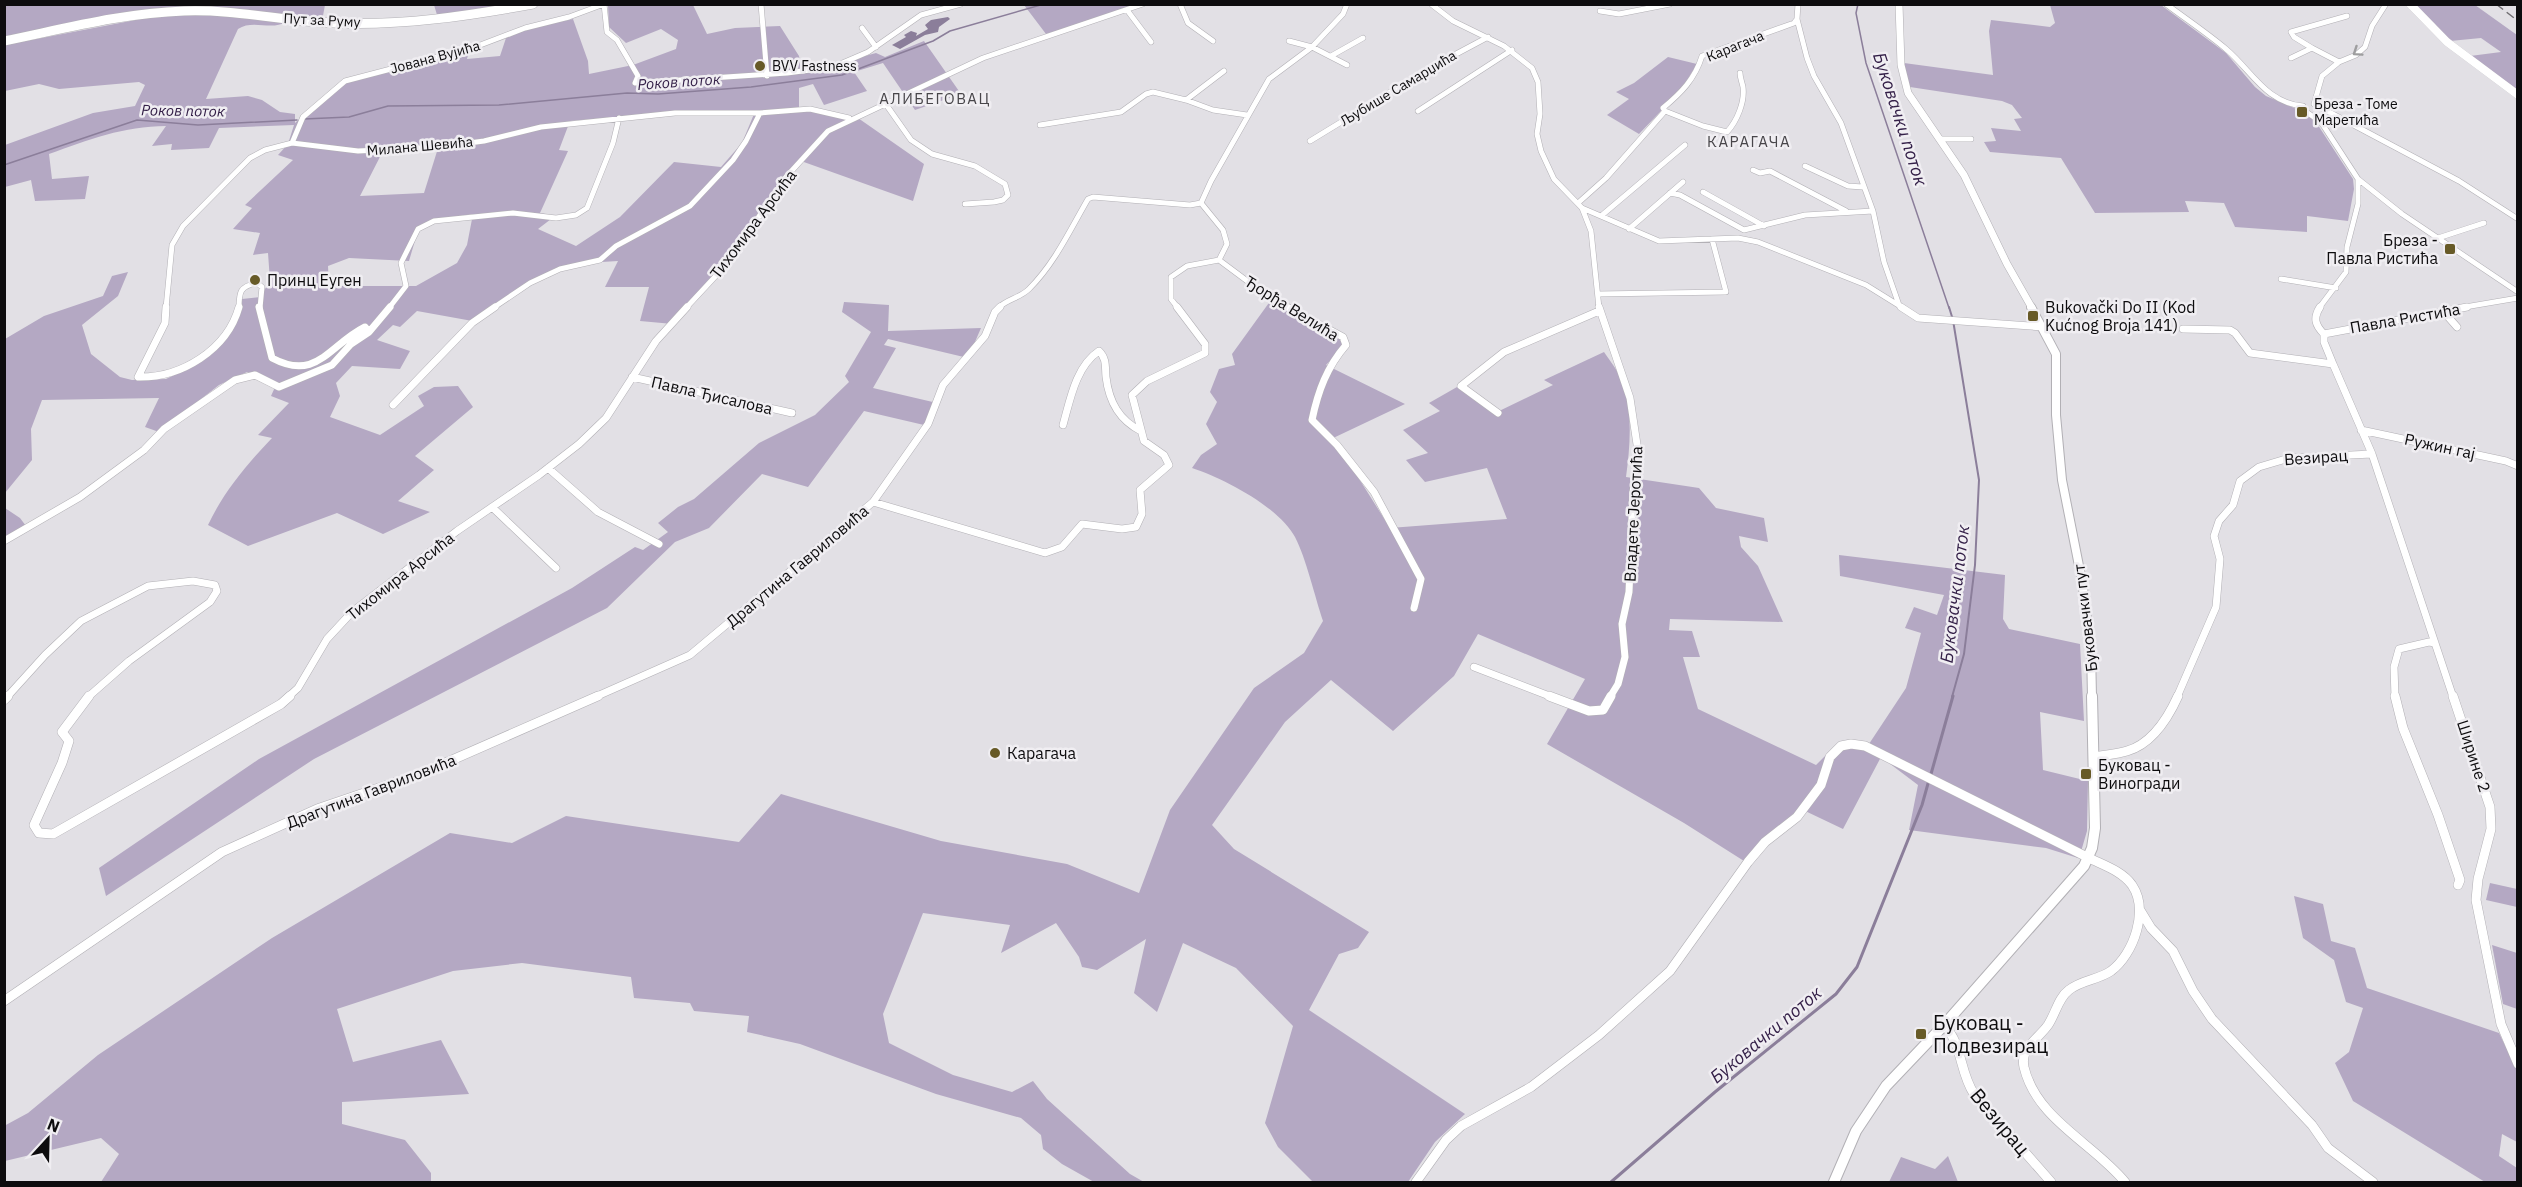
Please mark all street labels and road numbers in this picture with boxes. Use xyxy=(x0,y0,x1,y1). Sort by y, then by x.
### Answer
street label: Пут за Руму xyxy=(283,9,361,31)
street label: Карагача xyxy=(1704,26,1767,66)
street label: Јована Вујића xyxy=(388,36,482,78)
street label: Љубише Самарџића xyxy=(1337,46,1460,130)
street label: Милана Шевића xyxy=(366,132,474,160)
street label: Тихомира Арсића xyxy=(705,165,801,283)
street label: Ђорђа Велића xyxy=(1241,271,1343,345)
street label: Павла Ристића xyxy=(2348,298,2462,338)
street label: Павла Ђисалова xyxy=(649,371,775,419)
street label: Ружин гај xyxy=(2403,429,2477,463)
street label: Владете Јеротића xyxy=(1619,445,1647,582)
street label: Везирац xyxy=(2283,445,2349,469)
street label: Драгутина Гавриловића xyxy=(722,500,873,632)
street label: Тихомира Арсића xyxy=(342,527,458,624)
street label: Буковачки пут xyxy=(2068,563,2102,673)
street label: Ширине 2 xyxy=(2453,717,2495,795)
street label: Драгутина Гавриловића xyxy=(283,749,459,833)
street label: Везирац xyxy=(1964,1082,2036,1161)

